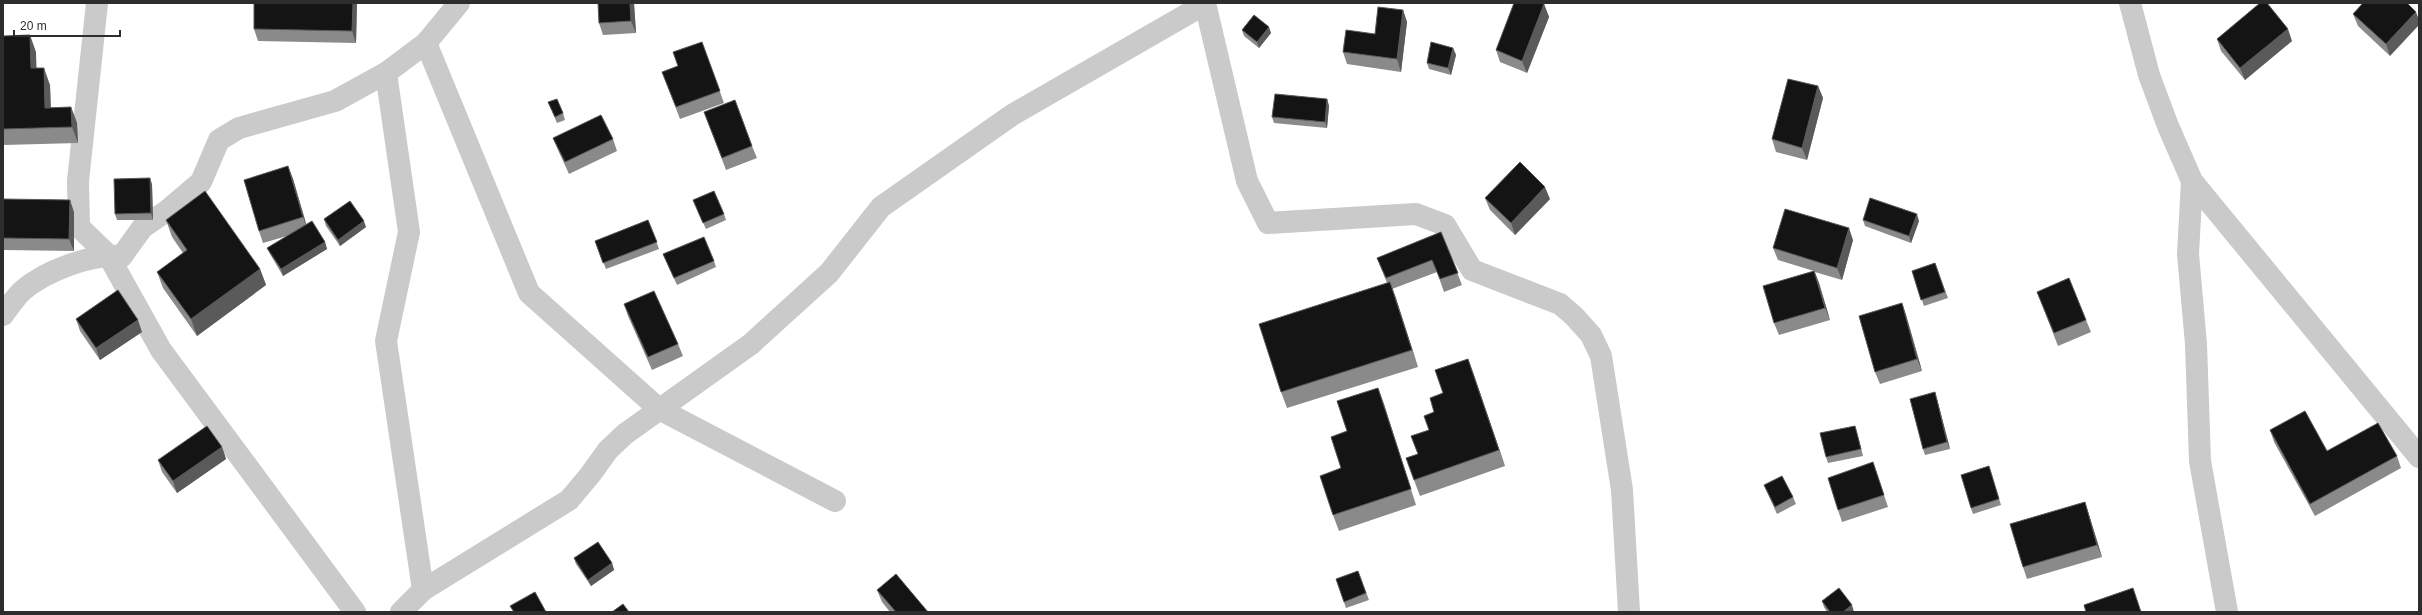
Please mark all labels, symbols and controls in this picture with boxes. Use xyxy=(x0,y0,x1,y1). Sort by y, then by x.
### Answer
scale bar xyxy=(14,12,120,38)
text: 20 m xyxy=(20,19,47,33)

